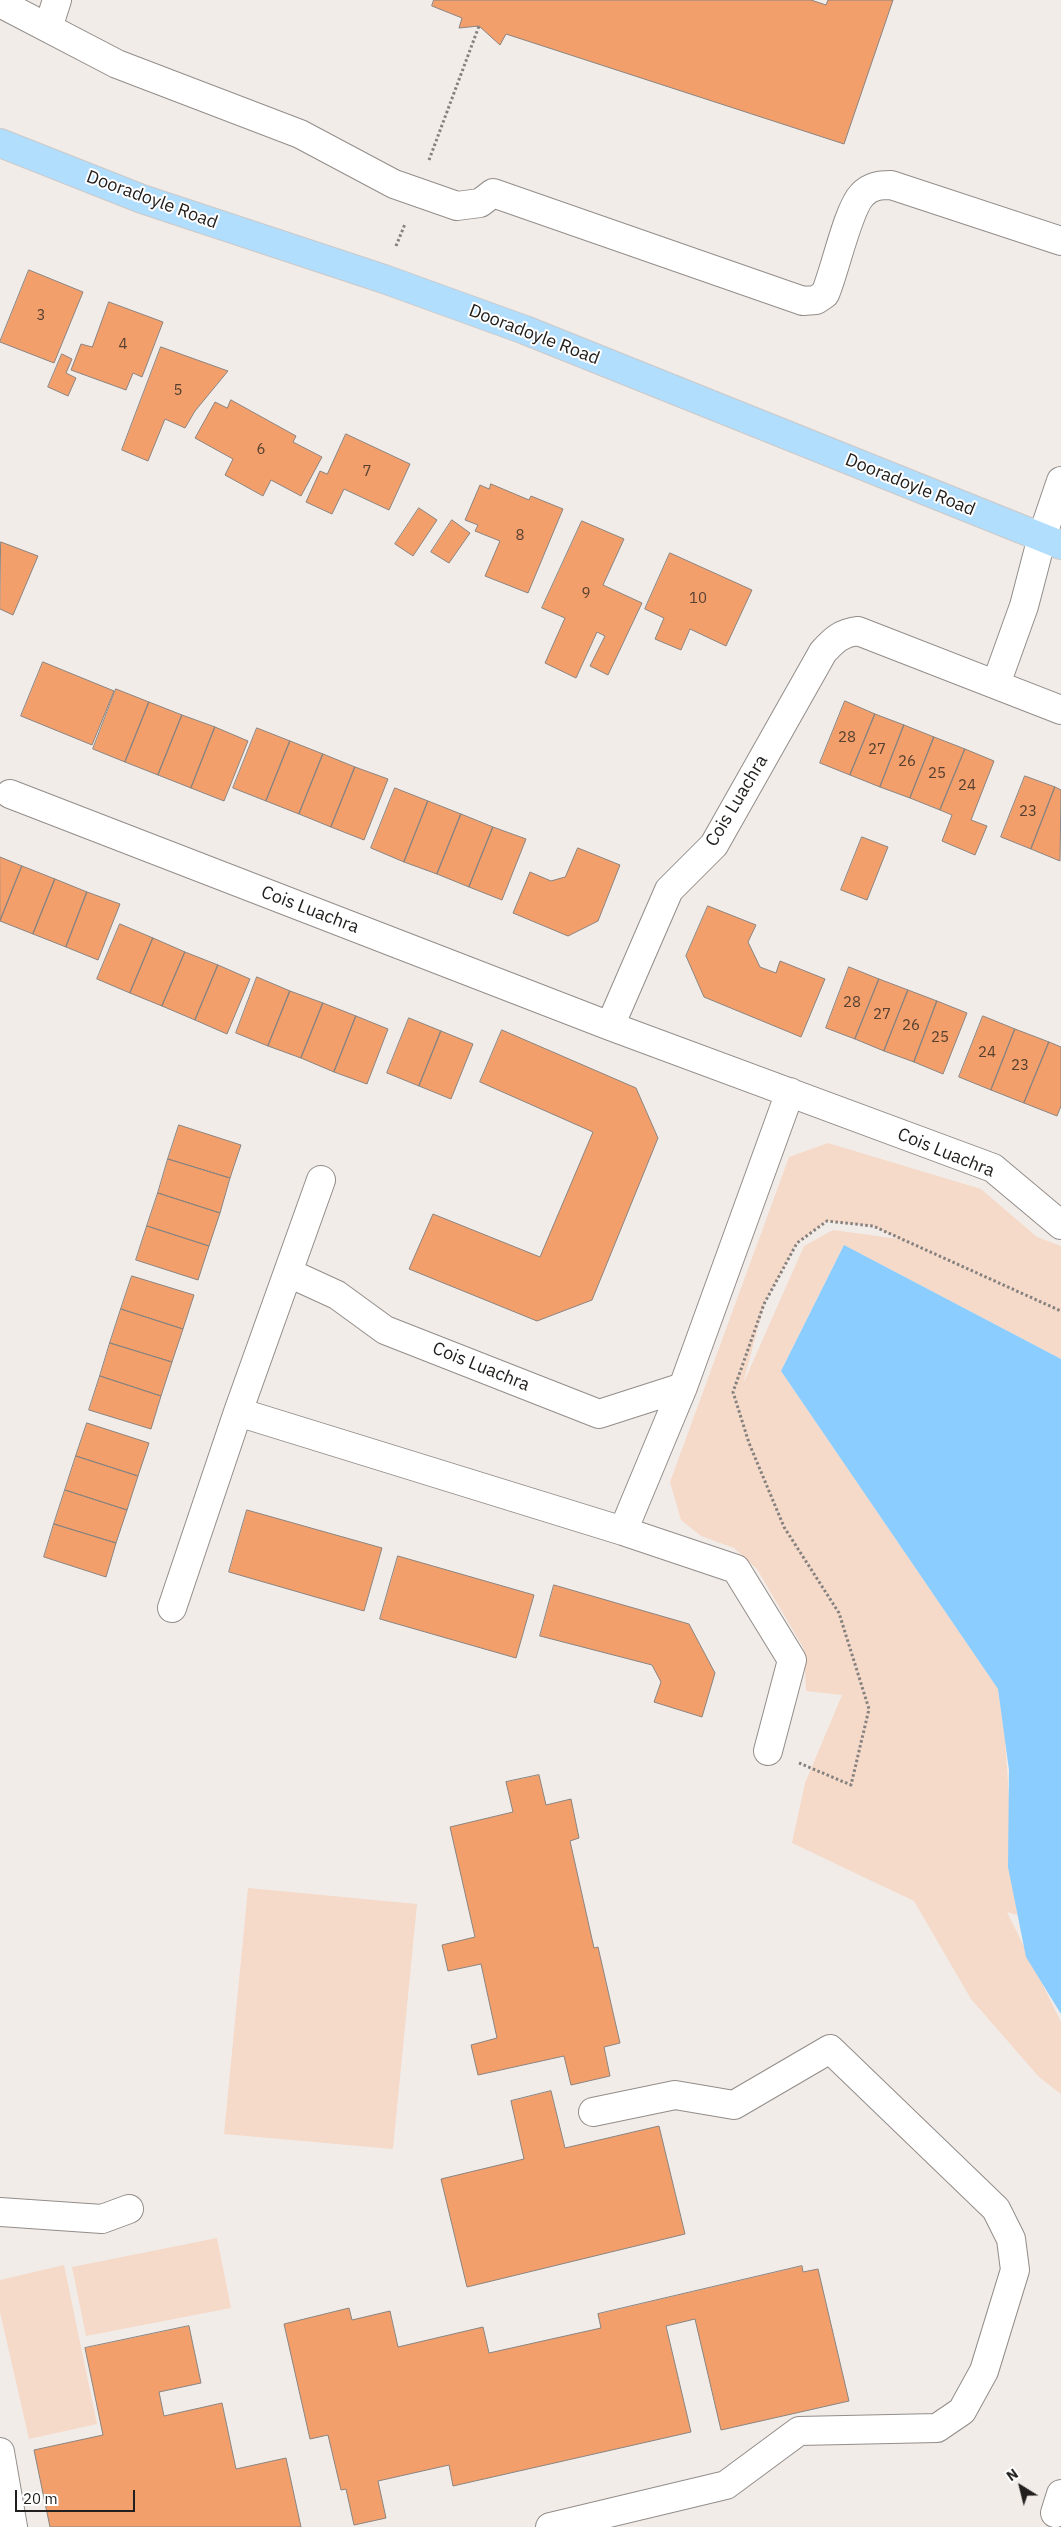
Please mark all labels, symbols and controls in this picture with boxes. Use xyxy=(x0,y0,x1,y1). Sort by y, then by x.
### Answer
street label: Dooradoyle Road xyxy=(83,166,221,234)
street label: Dooradoyle Road xyxy=(466,300,602,370)
house number: 3 xyxy=(37,307,45,325)
house number: 4 xyxy=(119,336,127,354)
house number: 5 xyxy=(174,382,182,400)
house number: 6 xyxy=(257,441,265,459)
street label: Dooradoyle Road xyxy=(842,449,978,521)
house number: 7 xyxy=(363,463,371,481)
house number: 8 xyxy=(516,527,524,545)
house number: 9 xyxy=(582,585,590,603)
house number: 10 xyxy=(689,590,707,608)
house number: 28 xyxy=(838,729,856,747)
house number: 27 xyxy=(868,741,886,759)
street label: Cois Luachra xyxy=(701,751,773,851)
house number: 26 xyxy=(898,753,916,771)
house number: 25 xyxy=(928,765,946,783)
house number: 24 xyxy=(958,777,976,795)
house number: 23 xyxy=(1019,803,1037,821)
street label: Cois Luachra xyxy=(258,881,362,939)
house number: 28 xyxy=(843,994,861,1012)
house number: 27 xyxy=(873,1006,891,1024)
house number: 26 xyxy=(902,1017,920,1035)
house number: 25 xyxy=(931,1029,949,1047)
house number: 24 xyxy=(978,1044,996,1062)
house number: 23 xyxy=(1011,1057,1029,1075)
street label: Cois Luachra xyxy=(894,1124,998,1182)
street label: Cois Luachra xyxy=(429,1338,533,1396)
north arrow xyxy=(996,2462,1046,2512)
text: N xyxy=(1003,2465,1022,2485)
scale bar xyxy=(18,2480,138,2512)
text: 20 m xyxy=(23,2489,58,2508)

